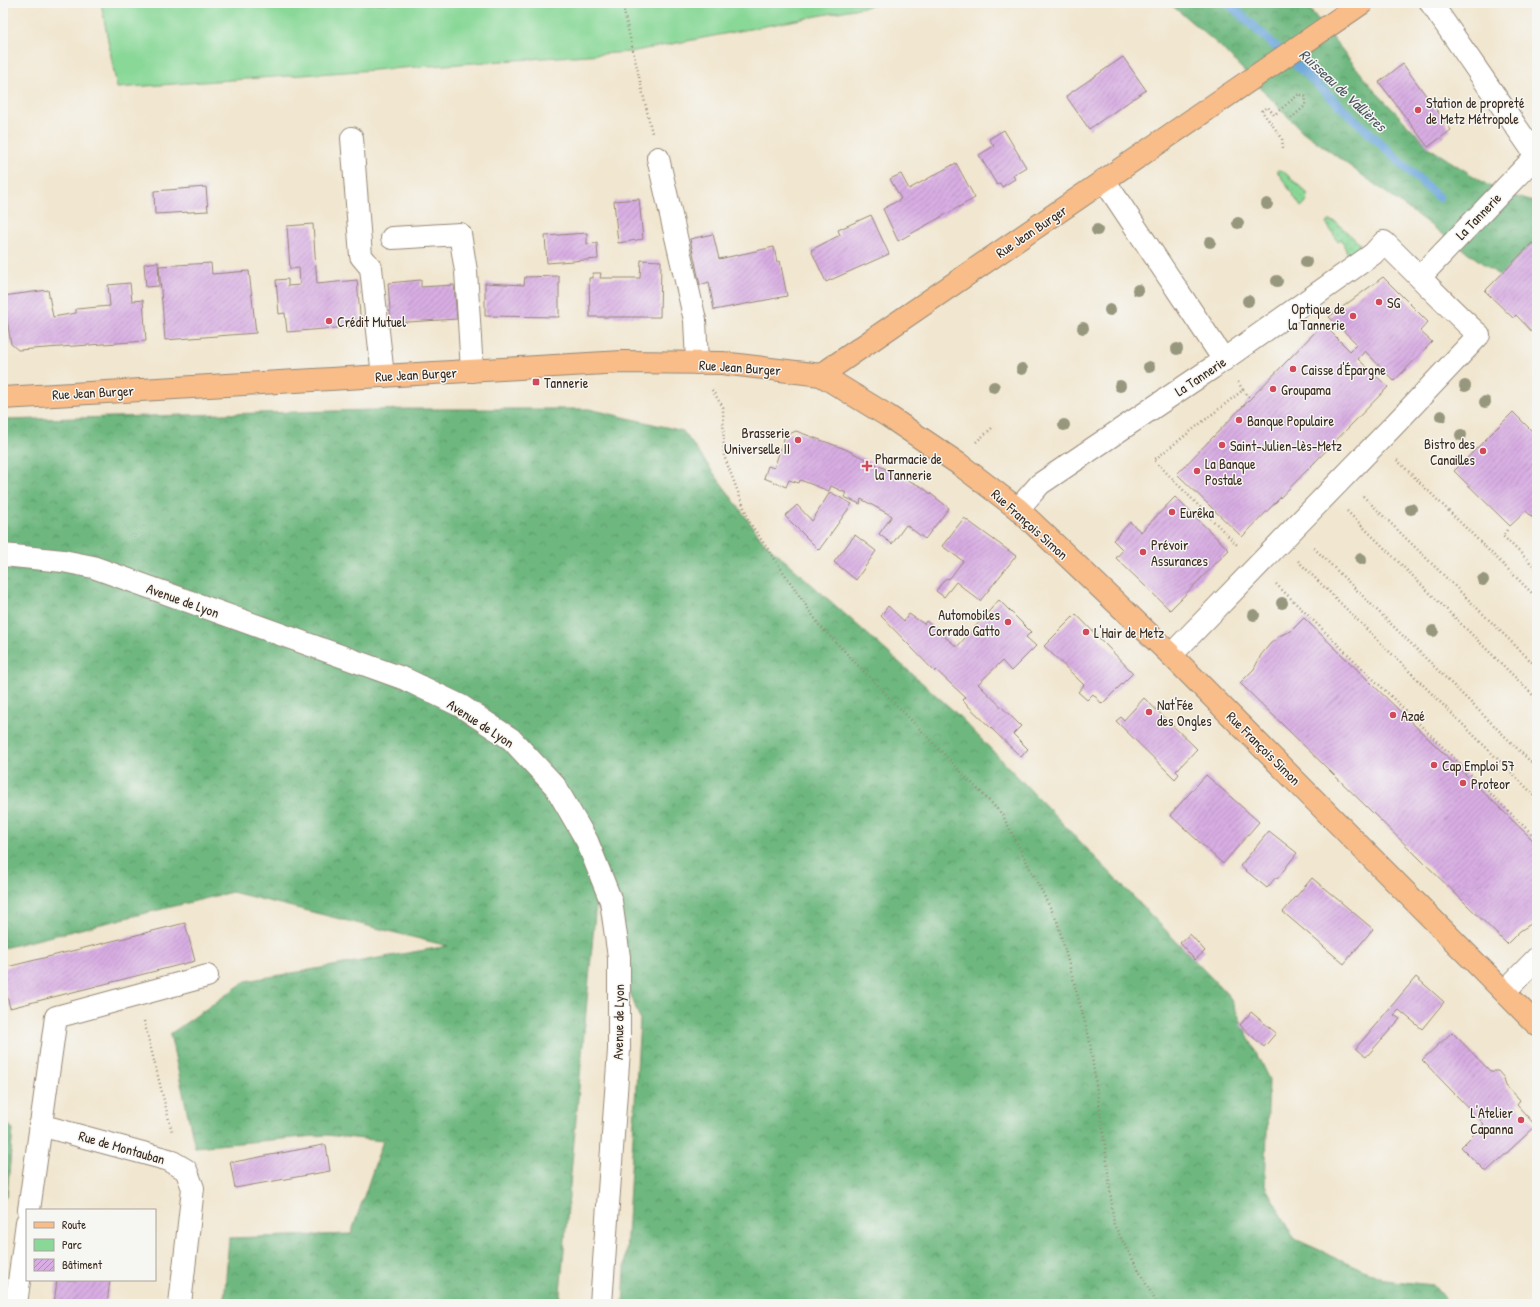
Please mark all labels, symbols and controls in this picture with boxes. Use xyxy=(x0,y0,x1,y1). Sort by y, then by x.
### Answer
water label: Ruisseau de Vallières xyxy=(1295,44,1392,137)
place label: Station de propreté de Metz Métropole xyxy=(1426,93,1525,129)
marker: Station de propreté de Metz Métropole xyxy=(1413,105,1423,115)
street label: La Tannerie xyxy=(1451,188,1505,244)
street label: Rue Jean Burger xyxy=(992,200,1071,263)
place label: SG xyxy=(1387,293,1400,312)
marker: SG xyxy=(1374,297,1384,307)
place label: Optique de la Tannerie xyxy=(1288,299,1345,334)
marker: Optique de la Tannerie xyxy=(1348,311,1358,321)
place label: Crédit Mutuel xyxy=(337,312,406,331)
marker: Crédit Mutuel xyxy=(324,316,334,326)
street label: La Tannerie xyxy=(1171,352,1230,400)
street label: Rue Jean Burger xyxy=(698,355,782,380)
place label: Caisse d'Épargne xyxy=(1301,360,1386,380)
street label: Rue Jean Burger xyxy=(375,362,458,387)
marker: Caisse d'Épargne xyxy=(1288,364,1298,374)
place label: Tannerie xyxy=(544,373,589,392)
marker: Tannerie xyxy=(531,377,541,387)
street label: Rue Jean Burger xyxy=(52,380,135,405)
place label: Groupama xyxy=(1281,380,1331,400)
marker: Groupama xyxy=(1268,384,1278,394)
place label: Banque Populaire xyxy=(1247,411,1334,431)
marker: Banque Populaire xyxy=(1234,415,1244,425)
place label: Brasserie Universelle II xyxy=(724,423,790,458)
place label: Bistro des Canailles xyxy=(1424,434,1475,469)
marker: Brasserie Universelle II xyxy=(793,435,803,445)
place label: Saint-Julien-lès-Metz xyxy=(1230,436,1342,455)
marker: Saint-Julien-lès-Metz xyxy=(1217,440,1227,450)
marker: Bistro des Canailles xyxy=(1478,446,1488,456)
place label: Pharmacie de la Tannerie xyxy=(875,449,942,484)
place label: La Banque Postale xyxy=(1205,454,1256,489)
marker: Pharmacie de la Tannerie xyxy=(862,461,872,471)
marker: La Banque Postale xyxy=(1192,466,1202,476)
street label: Rue François Simon xyxy=(988,484,1072,564)
place label: Eurêka xyxy=(1180,503,1215,522)
marker: Eurêka xyxy=(1167,507,1177,517)
place label: Prévoir Assurances xyxy=(1151,535,1208,570)
marker: Prévoir Assurances xyxy=(1138,547,1148,557)
street label: Avenue de Lyon xyxy=(144,578,222,623)
place label: Automobiles Corrado Gatto xyxy=(929,605,1000,640)
marker: Automobiles Corrado Gatto xyxy=(1003,617,1013,627)
place label: L'Hair de Metz xyxy=(1094,623,1164,642)
marker: L'Hair de Metz xyxy=(1081,627,1091,637)
street label: Avenue de Lyon xyxy=(443,694,518,753)
place label: Nat'Fée des Ongles xyxy=(1157,695,1212,731)
place label: Azaé xyxy=(1401,706,1425,725)
marker: Nat'Fée des Ongles xyxy=(1144,707,1154,717)
street label: Rue François Simon xyxy=(1223,707,1305,789)
marker: Azaé xyxy=(1388,710,1398,720)
place label: Cap Emploi 57 xyxy=(1442,756,1515,776)
marker: Cap Emploi 57 xyxy=(1429,760,1439,770)
place label: Proteor xyxy=(1471,774,1511,793)
marker: Proteor xyxy=(1458,778,1468,788)
street label: Avenue de Lyon xyxy=(608,984,629,1060)
place label: L'Atelier Capanna xyxy=(1470,1103,1514,1139)
marker: L'Atelier Capanna xyxy=(1516,1115,1526,1125)
street label: Rue de Montauban xyxy=(77,1126,167,1168)
legend xyxy=(26,1209,156,1281)
text: Route xyxy=(62,1216,86,1233)
text: Parc xyxy=(62,1236,82,1253)
text: Bâtiment xyxy=(62,1256,103,1273)

